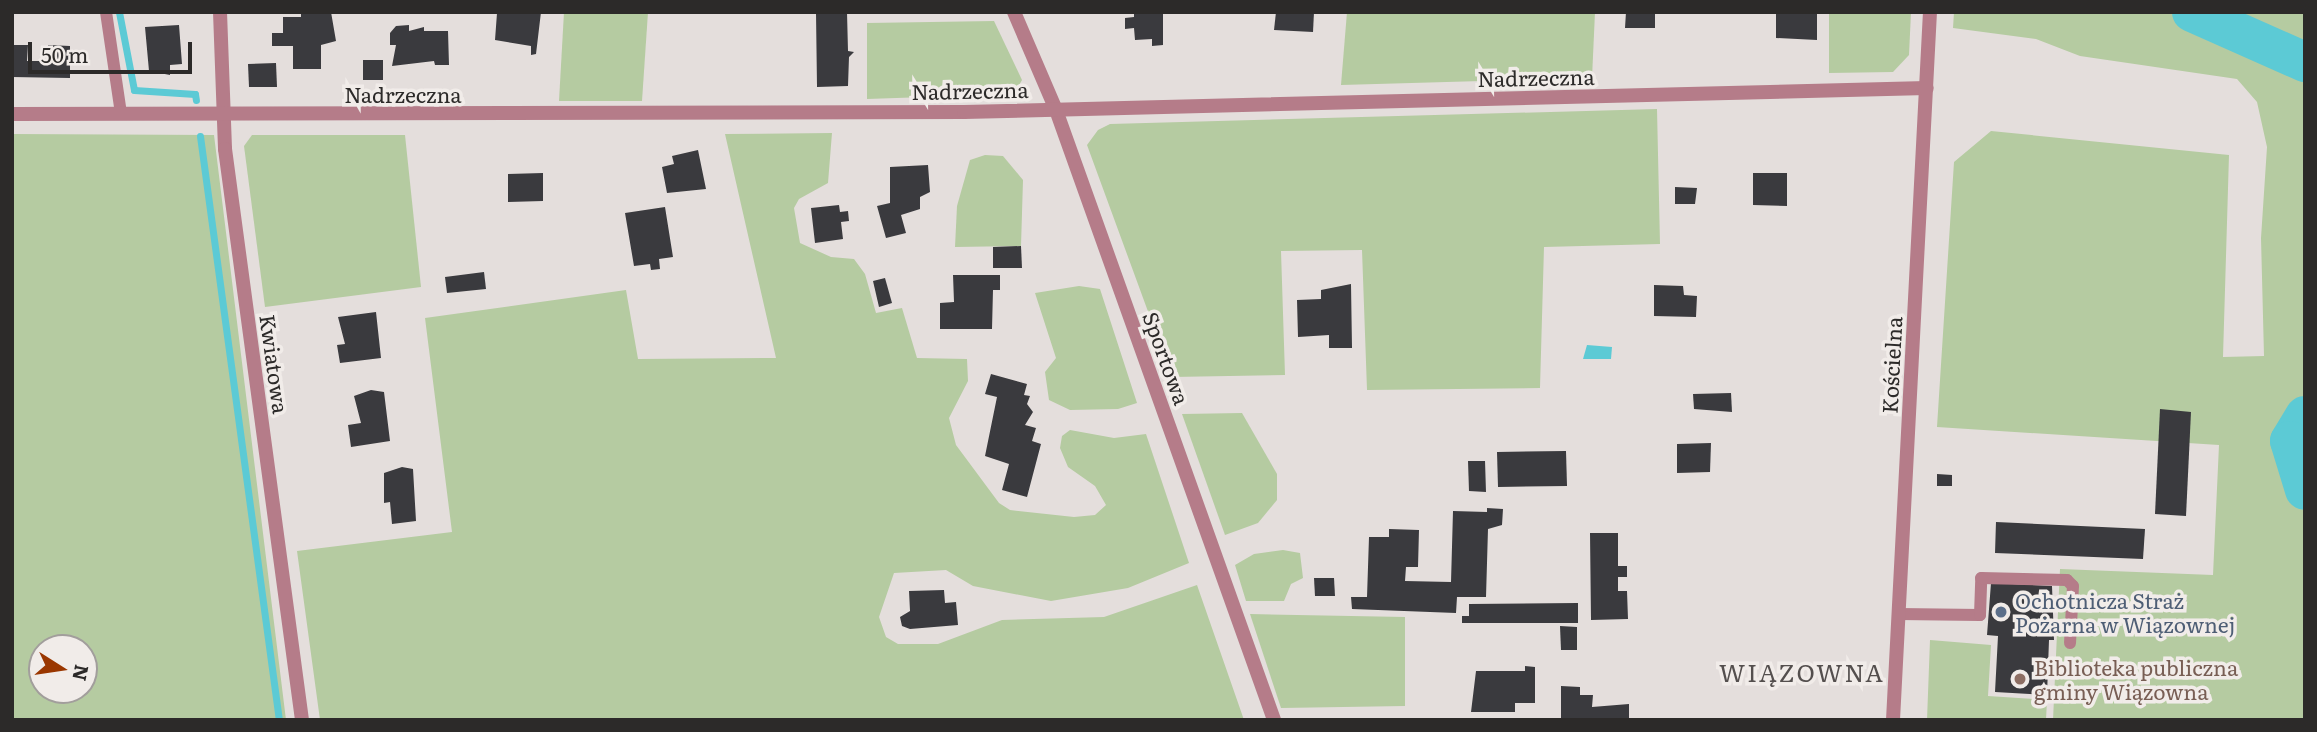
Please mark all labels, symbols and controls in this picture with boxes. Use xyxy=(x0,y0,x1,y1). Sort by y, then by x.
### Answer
scale bar xyxy=(32,28,196,72)
text: 50 m xyxy=(41,38,88,69)
street label: Nadrzeczna xyxy=(1477,63,1595,91)
street label: Nadrzeczna xyxy=(911,76,1029,104)
street label: Nadrzeczna xyxy=(344,81,462,107)
street label: Sportowa xyxy=(1139,308,1195,408)
street label: Kwiatowa xyxy=(256,313,294,415)
street label: Kościelna xyxy=(1876,316,1906,414)
place label: Ochotnicza Straż Pożarna w Wiązownej xyxy=(2015,587,2235,637)
marker: Ochotnicza Straż Pożarna w Wiązownej xyxy=(1993,604,2009,620)
north arrow xyxy=(28,634,98,704)
place label: Biblioteka publiczna gminy Wiązowna xyxy=(2034,654,2238,704)
district label: WIĄZOWNA xyxy=(1720,658,1884,686)
text: N xyxy=(66,662,97,684)
marker: Biblioteka publiczna gminy Wiązowna xyxy=(2012,671,2028,687)

